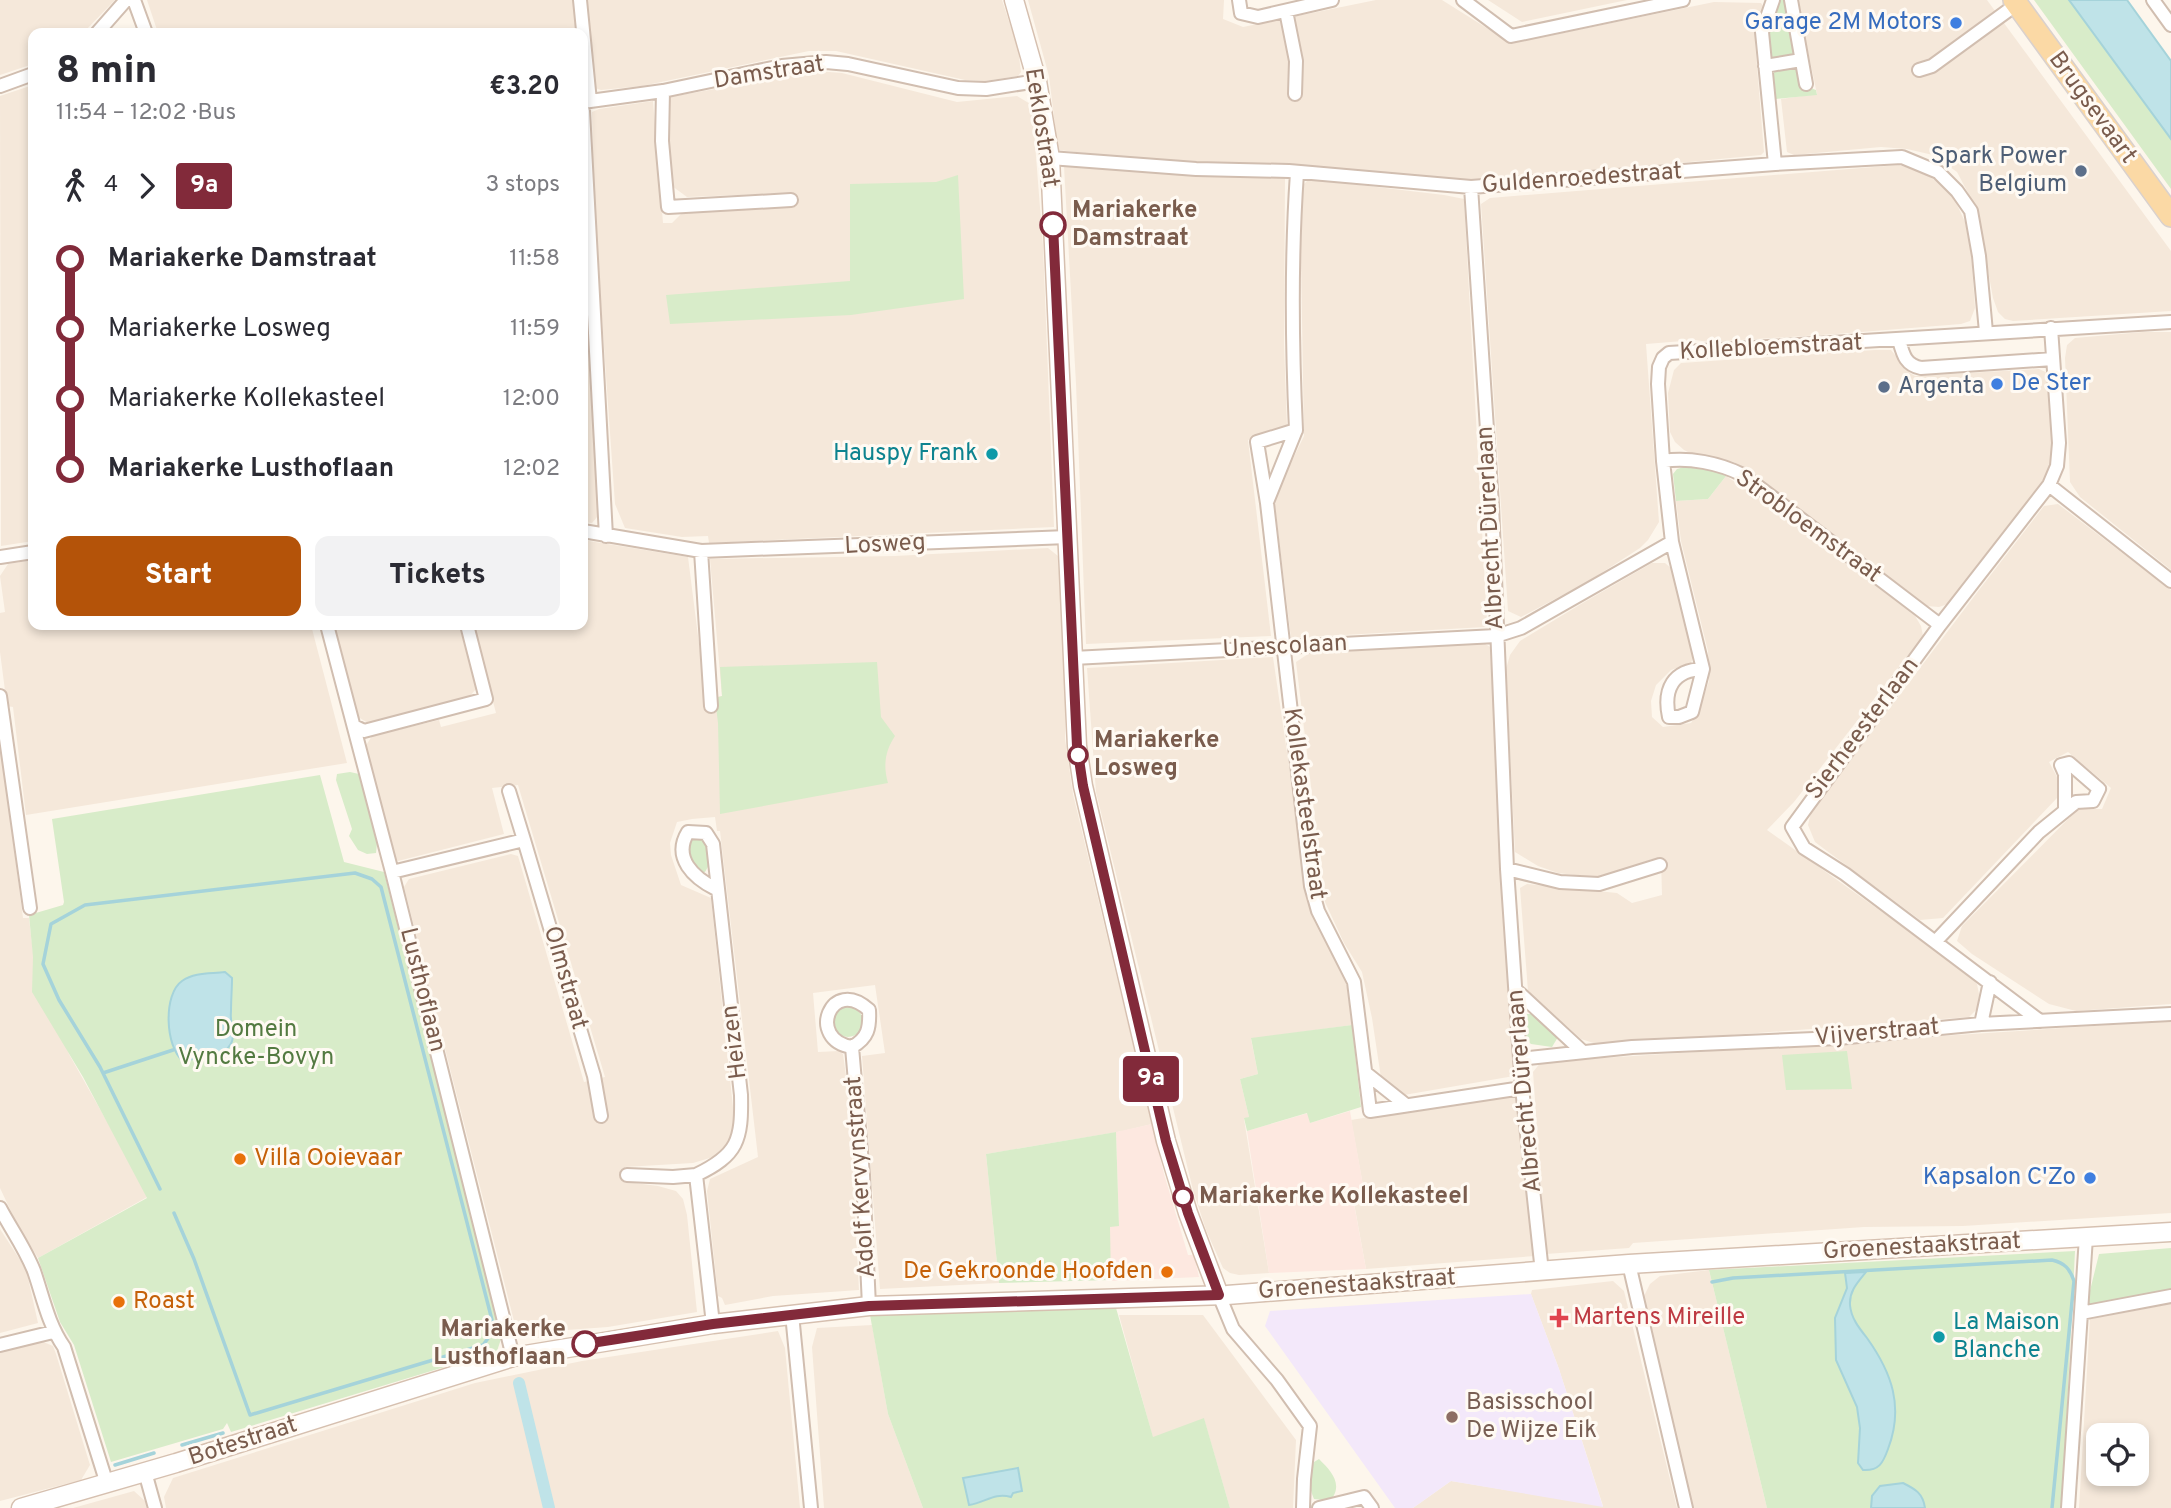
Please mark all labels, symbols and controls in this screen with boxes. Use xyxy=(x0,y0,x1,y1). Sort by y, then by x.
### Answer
place label: Garage 2M Motors xyxy=(1744,8,1942,38)
marker: Garage 2M Motors xyxy=(1948,15,1964,31)
street label: Brugsevaart xyxy=(2041,46,2143,170)
text: 8 min xyxy=(56,48,157,97)
street label: Damstraat xyxy=(712,49,826,97)
street label: Eeklostraat xyxy=(1017,66,1065,190)
text: €3.20 xyxy=(489,71,560,104)
text: 11:54 – 12:02 · Bus xyxy=(56,99,236,128)
place label: Spark Power Belgium xyxy=(1930,142,2067,200)
street label: Guldenroedestraat xyxy=(1481,157,1683,201)
marker: Spark Power Belgium xyxy=(2073,163,2089,179)
icon: walk xyxy=(56,167,94,205)
icon: forward xyxy=(128,167,166,205)
text: 4 xyxy=(104,171,118,200)
text: 9a xyxy=(190,171,218,201)
text: 3 stops xyxy=(485,171,560,200)
place label: Mariakerke Damstraat xyxy=(1072,196,1197,254)
marker: Mariakerke Damstraat xyxy=(1040,212,1066,238)
text: Mariakerke Damstraat xyxy=(108,243,377,276)
text: 11:58 xyxy=(509,245,560,274)
text: Mariakerke Losweg xyxy=(108,313,331,346)
text: 11:59 xyxy=(510,315,560,344)
street label: Kollebloemstraat xyxy=(1679,328,1863,368)
place label: De Ster xyxy=(2011,369,2091,399)
place label: Argenta xyxy=(1898,372,1984,402)
marker: De Ster xyxy=(1989,376,2005,392)
marker: Argenta xyxy=(1876,379,1892,395)
text: Mariakerke Kollekasteel xyxy=(108,383,385,416)
text: 12:00 xyxy=(503,385,560,414)
street label: Albrecht Dürerlaan xyxy=(1471,425,1511,631)
place label: Hauspy Frank xyxy=(833,439,978,469)
marker: Hauspy Frank xyxy=(984,446,1000,462)
text: Mariakerke Lusthoflaan xyxy=(108,453,394,486)
text: 12:02 xyxy=(503,455,560,484)
street label: Strobloemstraat xyxy=(1729,464,1887,590)
street label: Losweg xyxy=(844,528,926,562)
button: Start xyxy=(56,536,301,616)
button: Tickets xyxy=(315,536,560,616)
street label: Unescolaan xyxy=(1222,629,1348,665)
street label: Sierheesterlaan xyxy=(1800,652,1926,806)
street label: Kollekasteelstraat xyxy=(1276,706,1332,902)
place label: Mariakerke Losweg xyxy=(1094,726,1219,784)
marker: Mariakerke Losweg xyxy=(1068,745,1088,765)
street label: Olmstraat xyxy=(536,923,594,1033)
street label: Lusthoflaan xyxy=(392,925,452,1055)
street label: Albrecht Dürerlaan xyxy=(1501,988,1549,1194)
street label: Heizen xyxy=(716,1003,754,1081)
street label: Vijverstraat xyxy=(1813,1013,1941,1053)
park label: Domein Vyncke-Bovyn xyxy=(178,1015,334,1073)
line badge: 9a xyxy=(1120,1056,1182,1102)
text: 9a xyxy=(1137,1064,1165,1094)
street label: Adolf Kervynstraat xyxy=(839,1075,883,1279)
place label: Villa Ooievaar xyxy=(254,1144,403,1174)
marker: Villa Ooievaar xyxy=(232,1151,248,1167)
place label: Kapsalon C'Zo xyxy=(1923,1163,2076,1193)
marker: Kapsalon C'Zo xyxy=(2082,1170,2098,1186)
place label: Mariakerke Kollekasteel xyxy=(1199,1182,1469,1212)
marker: Mariakerke Kollekasteel xyxy=(1173,1187,1193,1207)
street label: Groenestaakstraat xyxy=(1822,1227,2022,1267)
place label: De Gekroonde Hoofden xyxy=(903,1257,1153,1287)
street label: Groenestaakstraat xyxy=(1257,1263,1457,1307)
marker: De Gekroonde Hoofden xyxy=(1159,1264,1175,1280)
place label: Roast xyxy=(133,1287,195,1317)
marker: Roast xyxy=(111,1294,127,1310)
place label: Martens Mireille xyxy=(1573,1303,1745,1333)
place label: La Maison Blanche xyxy=(1953,1308,2060,1366)
marker: Martens Mireille xyxy=(1551,1310,1567,1326)
place label: Mariakerke Lusthoflaan xyxy=(433,1315,566,1373)
marker: La Maison Blanche xyxy=(1931,1329,1947,1345)
marker: Mariakerke Lusthoflaan xyxy=(572,1331,598,1357)
place label: Basisschool De Wijze Eik xyxy=(1466,1388,1597,1446)
marker: Basisschool De Wijze Eik xyxy=(1444,1409,1460,1425)
street label: Botestraat xyxy=(185,1410,301,1474)
map controls xyxy=(2086,1423,2149,1486)
button: locate xyxy=(2086,1423,2149,1486)

